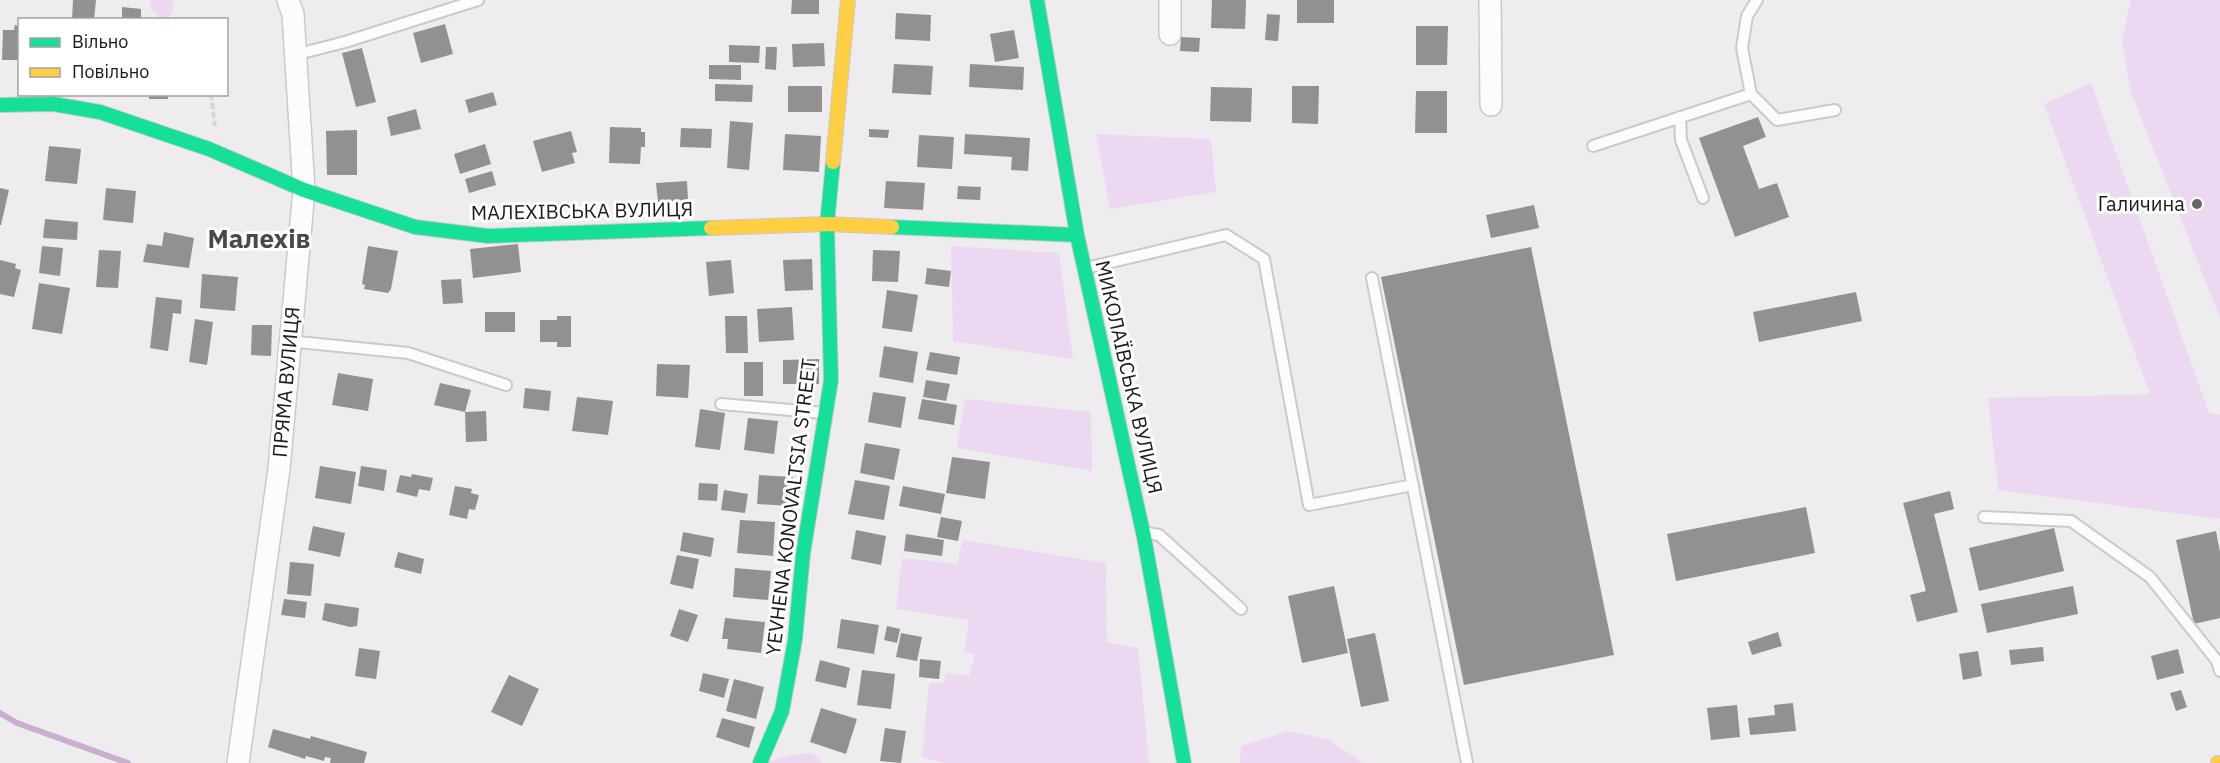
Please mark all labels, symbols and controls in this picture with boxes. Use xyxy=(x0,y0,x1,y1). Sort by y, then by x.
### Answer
legend xyxy=(18,18,228,96)
text: Вільно xyxy=(72,30,128,53)
text: Повільно xyxy=(72,60,149,83)
place label: Галичина xyxy=(2098,190,2185,217)
street label: МАЛЕХІВСЬКА ВУЛИЦЯ xyxy=(471,195,693,226)
marker: Галичина xyxy=(2190,197,2204,211)
district label: Малехів xyxy=(207,221,311,255)
street label: МИКОЛАЇВСЬКА ВУЛИЦЯ xyxy=(1089,257,1170,496)
street label: ПРЯМА ВУЛИЦЯ xyxy=(265,305,306,459)
street label: YEVHENA KONOVALTSIA STREET xyxy=(759,357,822,657)

